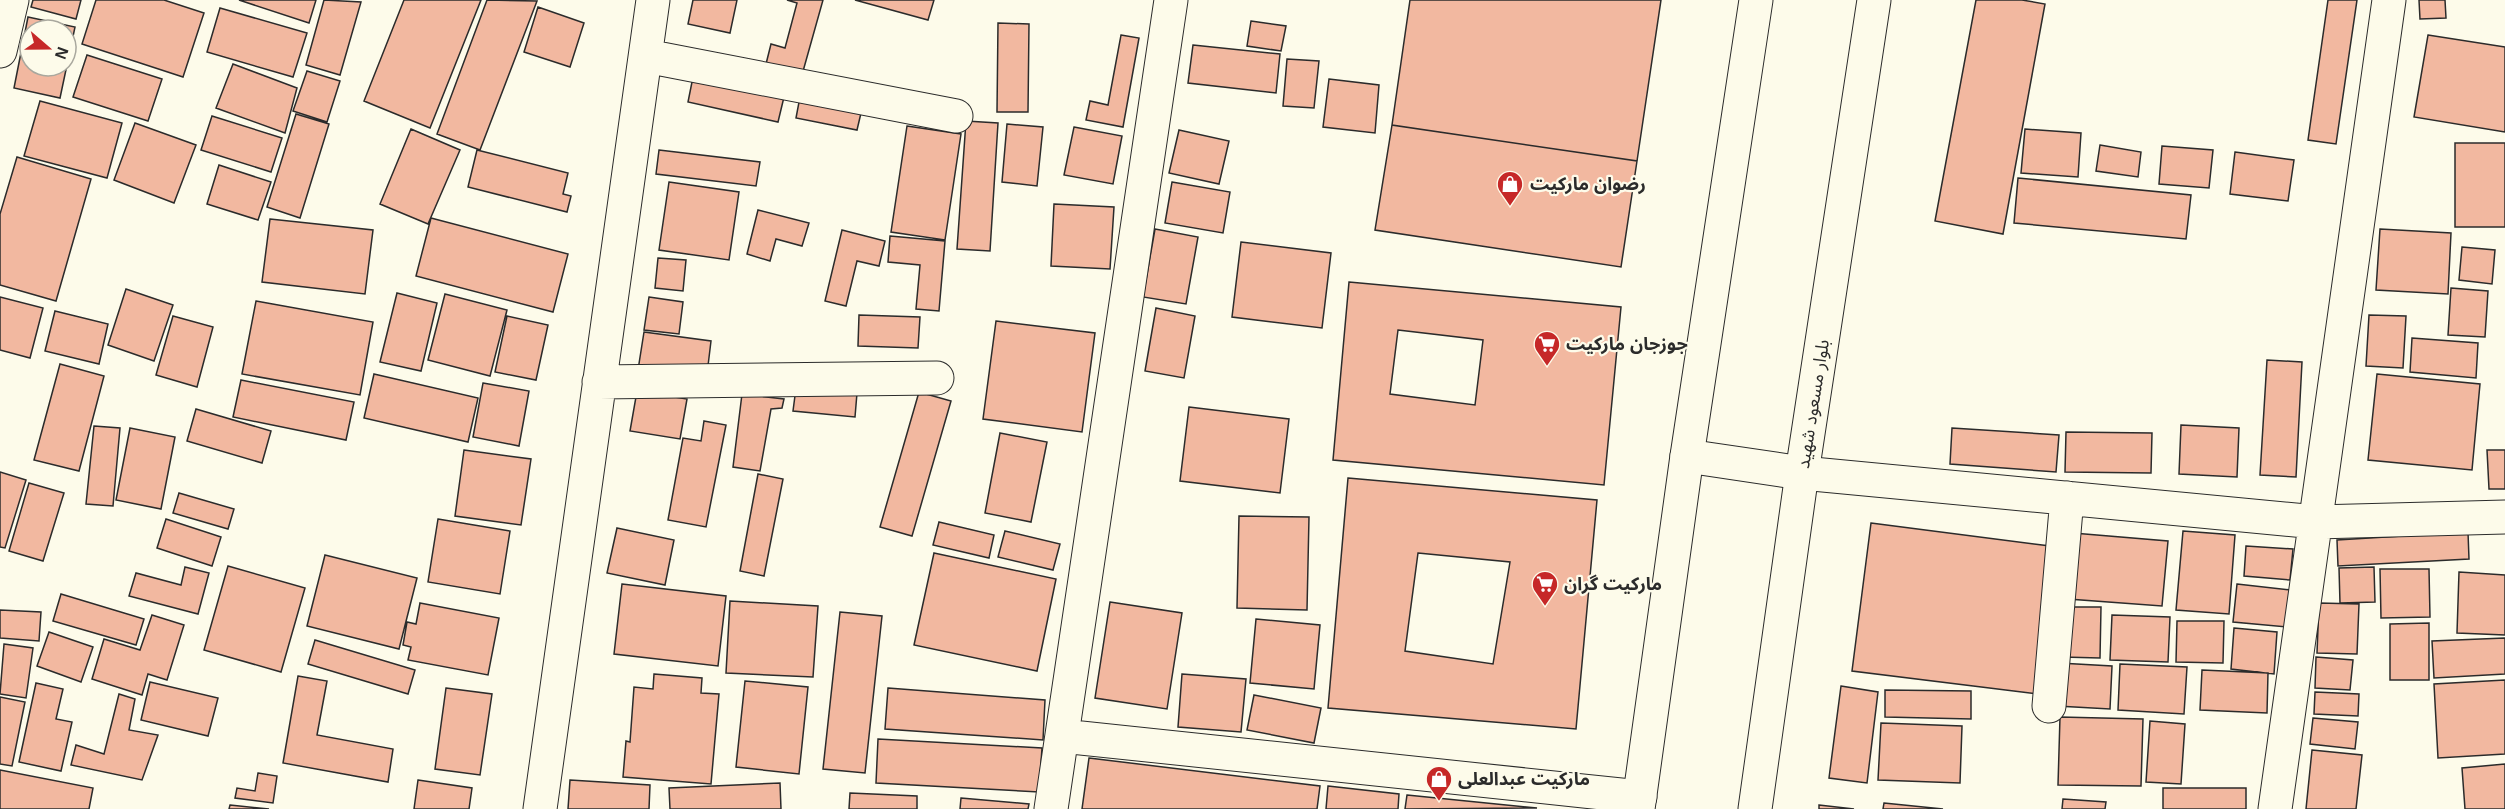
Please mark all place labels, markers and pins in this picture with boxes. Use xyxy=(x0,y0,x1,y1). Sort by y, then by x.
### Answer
shop icon: رضوان مارکیت xyxy=(1495,169,1525,207)
place label: رضوان مارکیت xyxy=(1530,174,1646,195)
supermarket icon: جوزجان مارکیت xyxy=(1532,329,1562,367)
place label: جوزجان مارکیت xyxy=(1566,334,1688,355)
supermarket icon: مارکیت گران xyxy=(1530,569,1560,607)
place label: مارکیت گران xyxy=(1564,574,1662,595)
shop icon: مارکیت عبدالعلی xyxy=(1424,764,1454,802)
place label: مارکیت عبدالعلی xyxy=(1458,769,1590,790)

